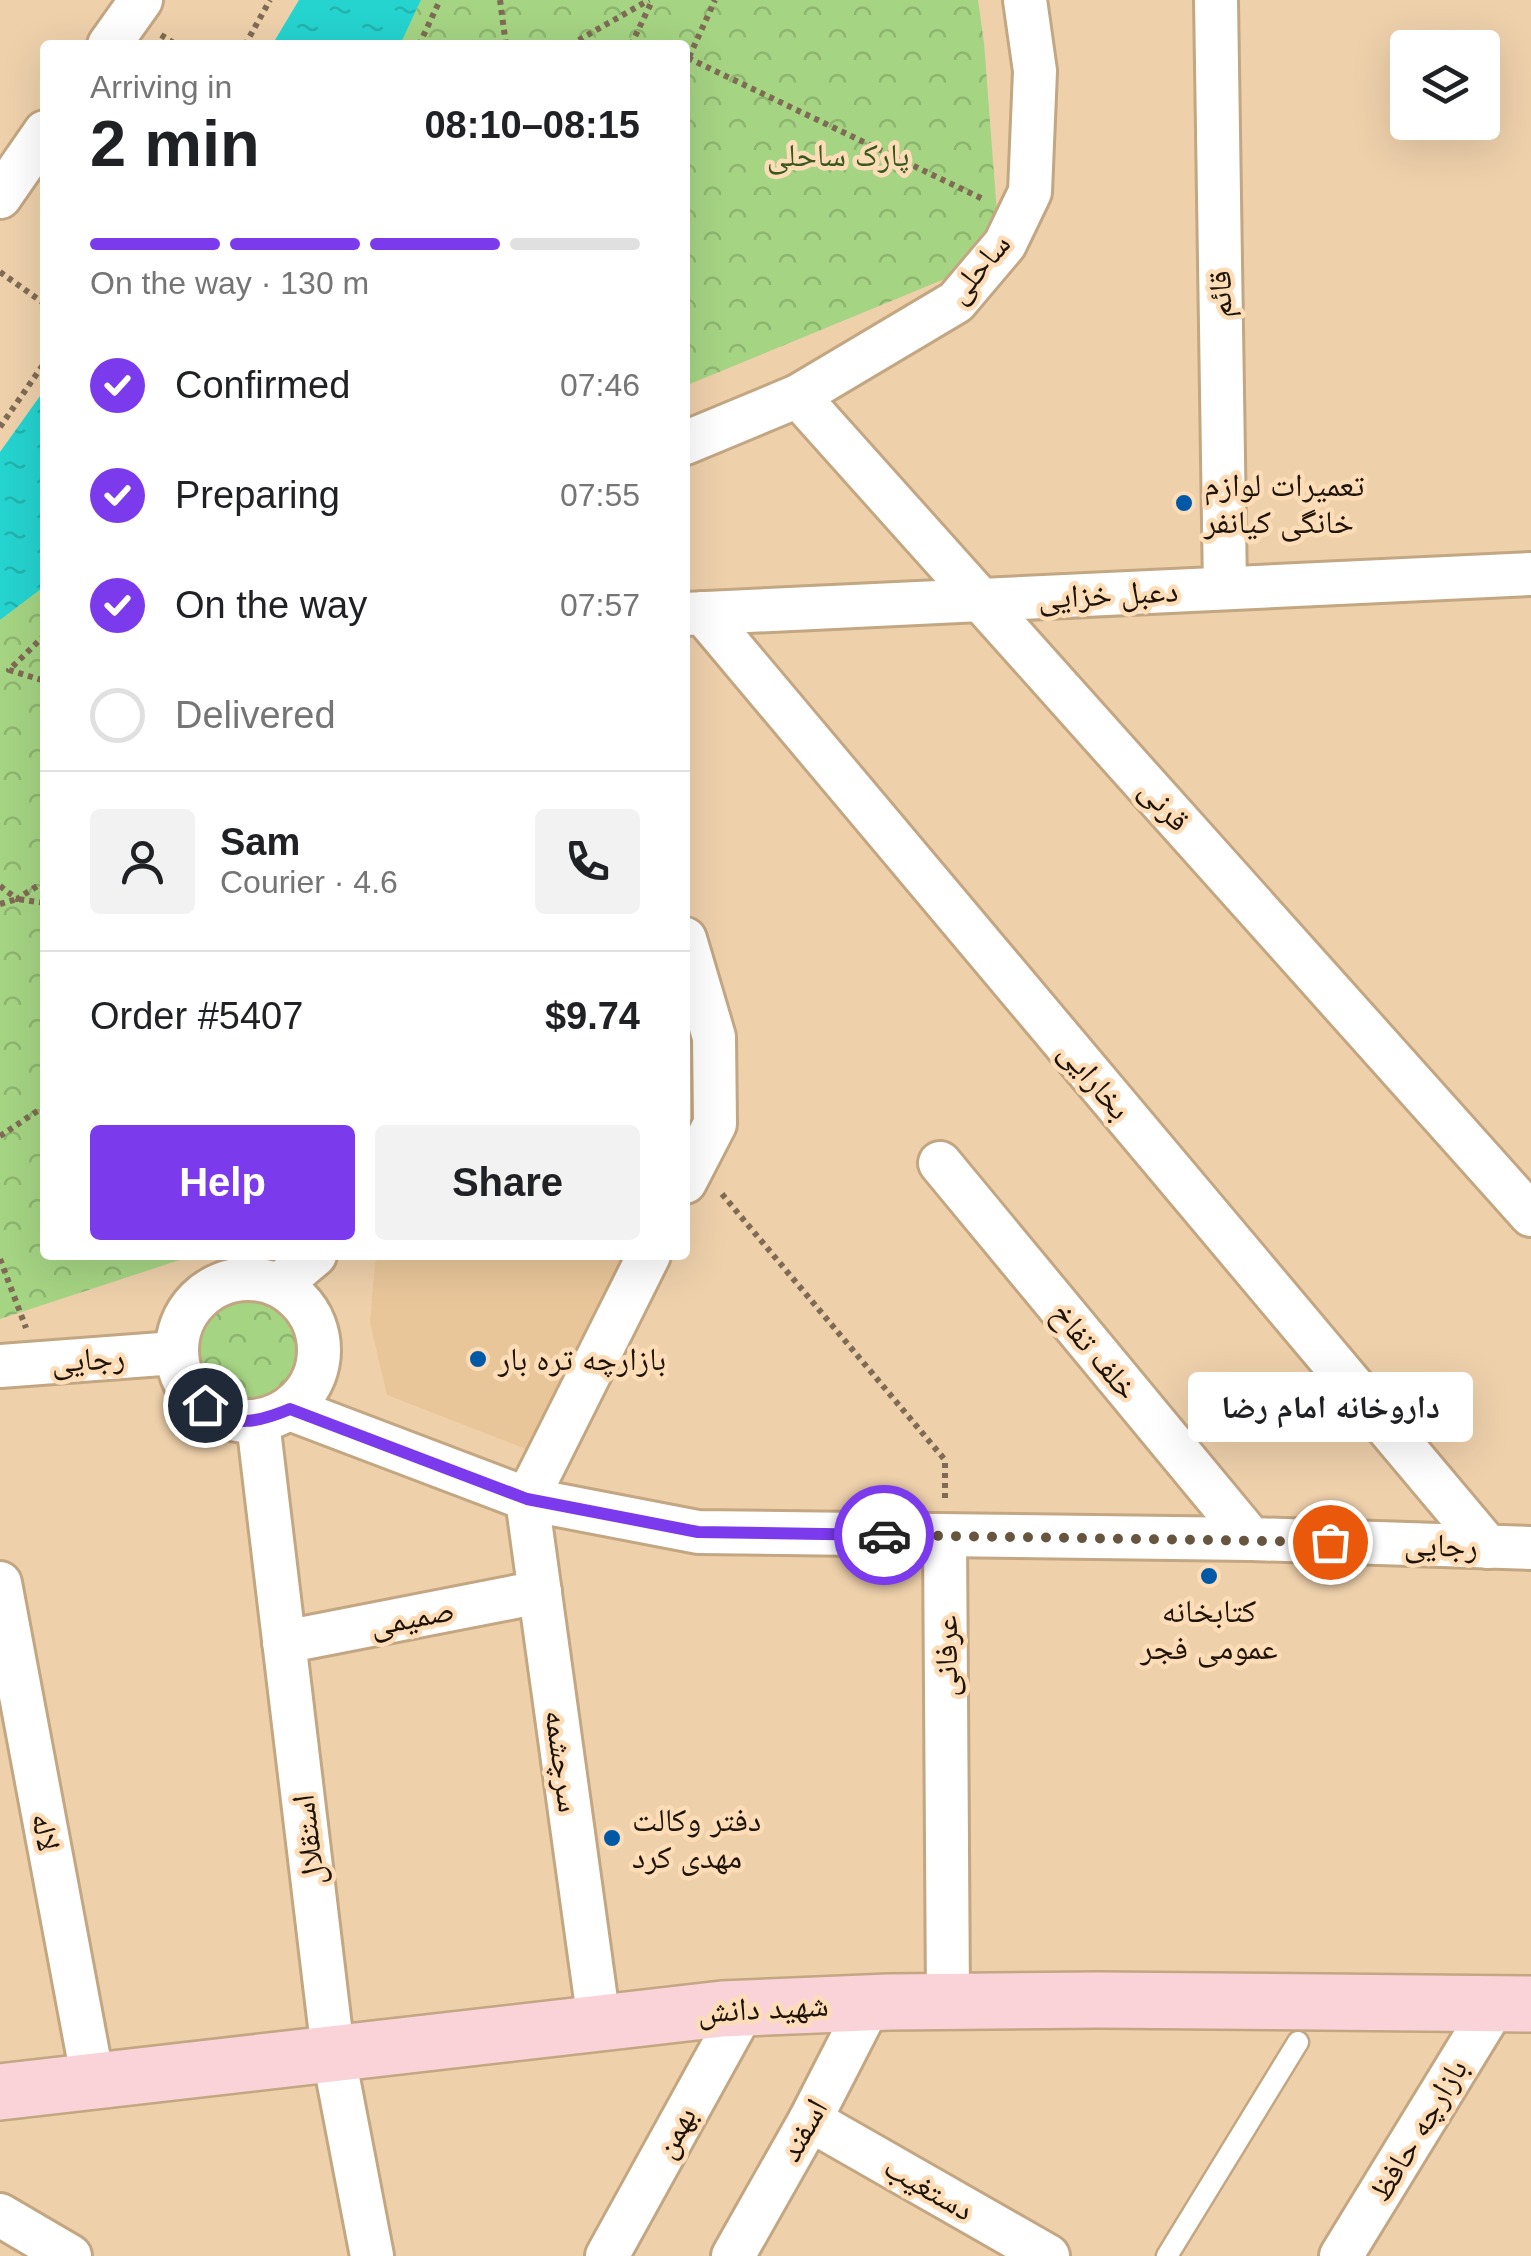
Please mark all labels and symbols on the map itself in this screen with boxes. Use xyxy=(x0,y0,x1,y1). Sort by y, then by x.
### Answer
park label: پارک ساحلی xyxy=(767,137,909,175)
street label: ساحلی xyxy=(939,226,1019,311)
street label: قائم xyxy=(1202,270,1241,318)
place label: تعمیرات لوازم خانگی کیانفر xyxy=(1203,467,1364,542)
marker: تعمیرات لوازم خانگی کیانفر xyxy=(1173,492,1195,514)
street label: دعبل خزایی xyxy=(1037,572,1179,618)
street label: قرنی xyxy=(1131,772,1197,840)
street label: بخارایی xyxy=(1050,1034,1138,1128)
street label: خلف تفاخ xyxy=(1043,1295,1146,1408)
street label: رجایی xyxy=(50,1338,126,1382)
place label: بازارچه تره بار xyxy=(497,1341,666,1378)
marker: بازارچه تره بار xyxy=(467,1348,489,1370)
pin xyxy=(163,1363,248,1448)
callout: داروخانه امام رضا xyxy=(1188,1372,1472,1442)
courier xyxy=(834,1485,934,1585)
pin xyxy=(1288,1500,1373,1585)
street label: رجایی xyxy=(1403,1526,1478,1566)
marker: کتابخانه عمومی فجر xyxy=(1198,1565,1220,1587)
street label: صمیمی xyxy=(367,1591,458,1645)
place label: کتابخانه عمومی فجر xyxy=(1139,1593,1278,1668)
street label: عرفانی xyxy=(928,1615,966,1697)
street label: سرچشمه xyxy=(537,1707,588,1815)
street label: استقلال xyxy=(285,1792,332,1887)
place label: دفتر وکالت مهدی کرد xyxy=(632,1802,761,1876)
street label: لاله xyxy=(25,1810,67,1854)
marker: دفتر وکالت مهدی کرد xyxy=(601,1827,623,1849)
street label: شهید دانش xyxy=(697,1987,829,2031)
street label: بازارچه حافظ xyxy=(1361,2052,1475,2208)
street label: اسفند xyxy=(771,2093,835,2167)
street label: بهمن xyxy=(646,2100,705,2165)
street label: دستغیب xyxy=(878,2148,980,2228)

